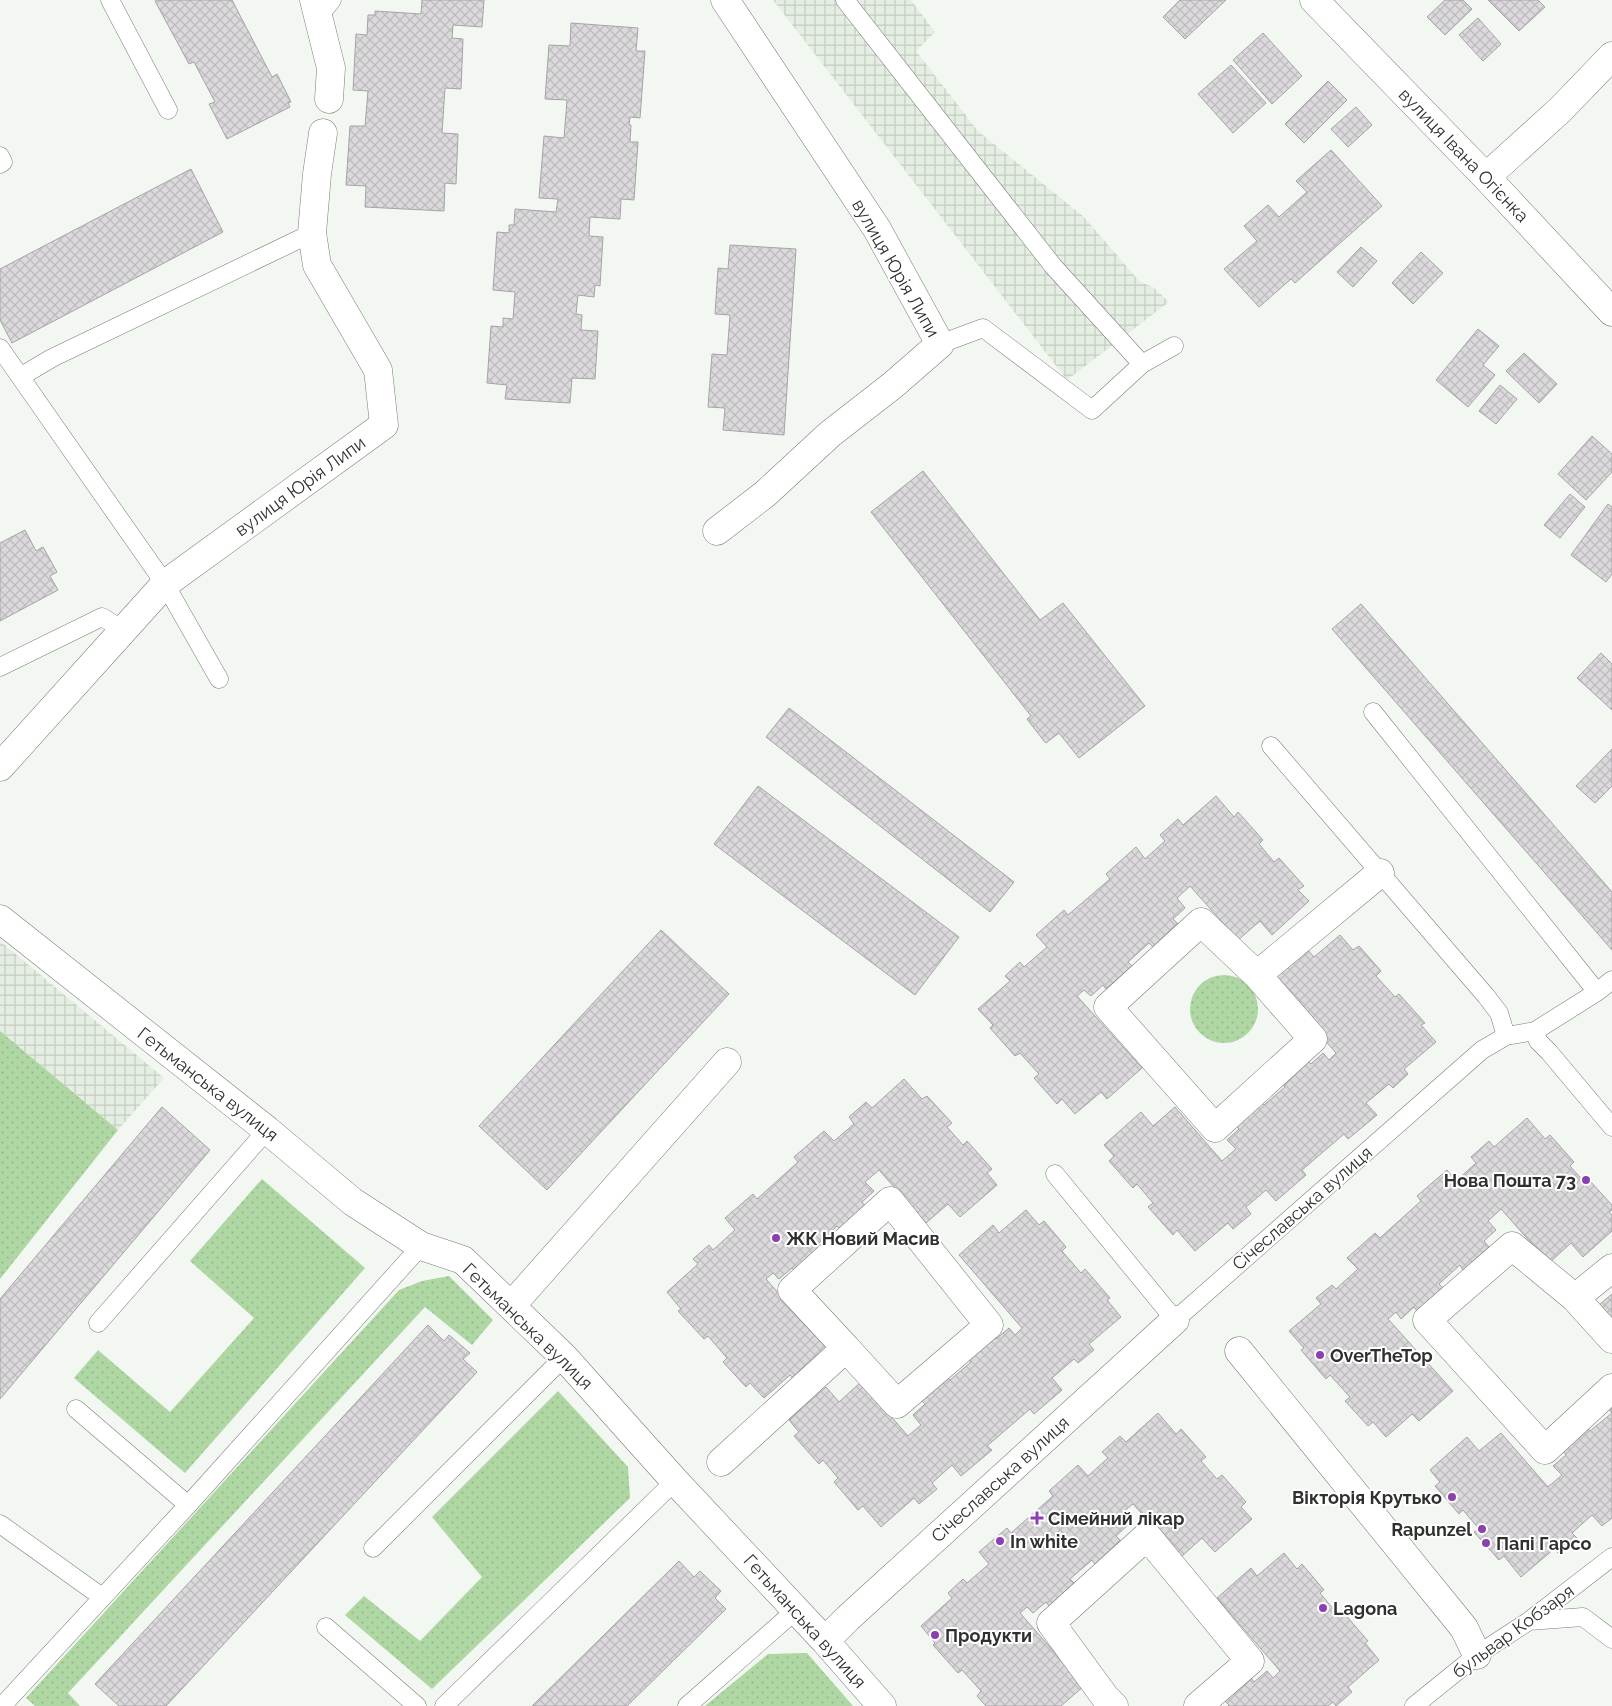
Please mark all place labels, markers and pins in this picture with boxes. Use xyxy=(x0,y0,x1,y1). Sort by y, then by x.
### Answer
place label: Нова Пошта 73 xyxy=(1444,1170,1576,1191)
marker: Нова Пошта 73 xyxy=(1580,1174,1592,1186)
place label: ЖК Новий Масив xyxy=(786,1228,940,1249)
marker: ЖК Новий Масив xyxy=(770,1232,782,1244)
place label: OverTheTop xyxy=(1330,1345,1433,1366)
marker: OverTheTop xyxy=(1314,1349,1326,1361)
place label: Вікторія Крутько xyxy=(1292,1487,1442,1508)
marker: Вікторія Крутько xyxy=(1446,1491,1458,1503)
place label: Сімейний лікар xyxy=(1048,1508,1184,1529)
marker: Сімейний лікар xyxy=(1030,1511,1044,1525)
place label: Rapunzel xyxy=(1391,1519,1472,1540)
marker: Rapunzel xyxy=(1476,1523,1488,1535)
place label: In white xyxy=(1010,1531,1078,1552)
place label: Папі Гарсо xyxy=(1496,1533,1591,1554)
marker: In white xyxy=(994,1535,1006,1547)
marker: Папі Гарсо xyxy=(1480,1537,1492,1549)
place label: Lagona xyxy=(1333,1598,1397,1619)
marker: Lagona xyxy=(1317,1602,1329,1614)
place label: Продукти xyxy=(945,1625,1032,1646)
marker: Продукти xyxy=(929,1629,941,1641)

